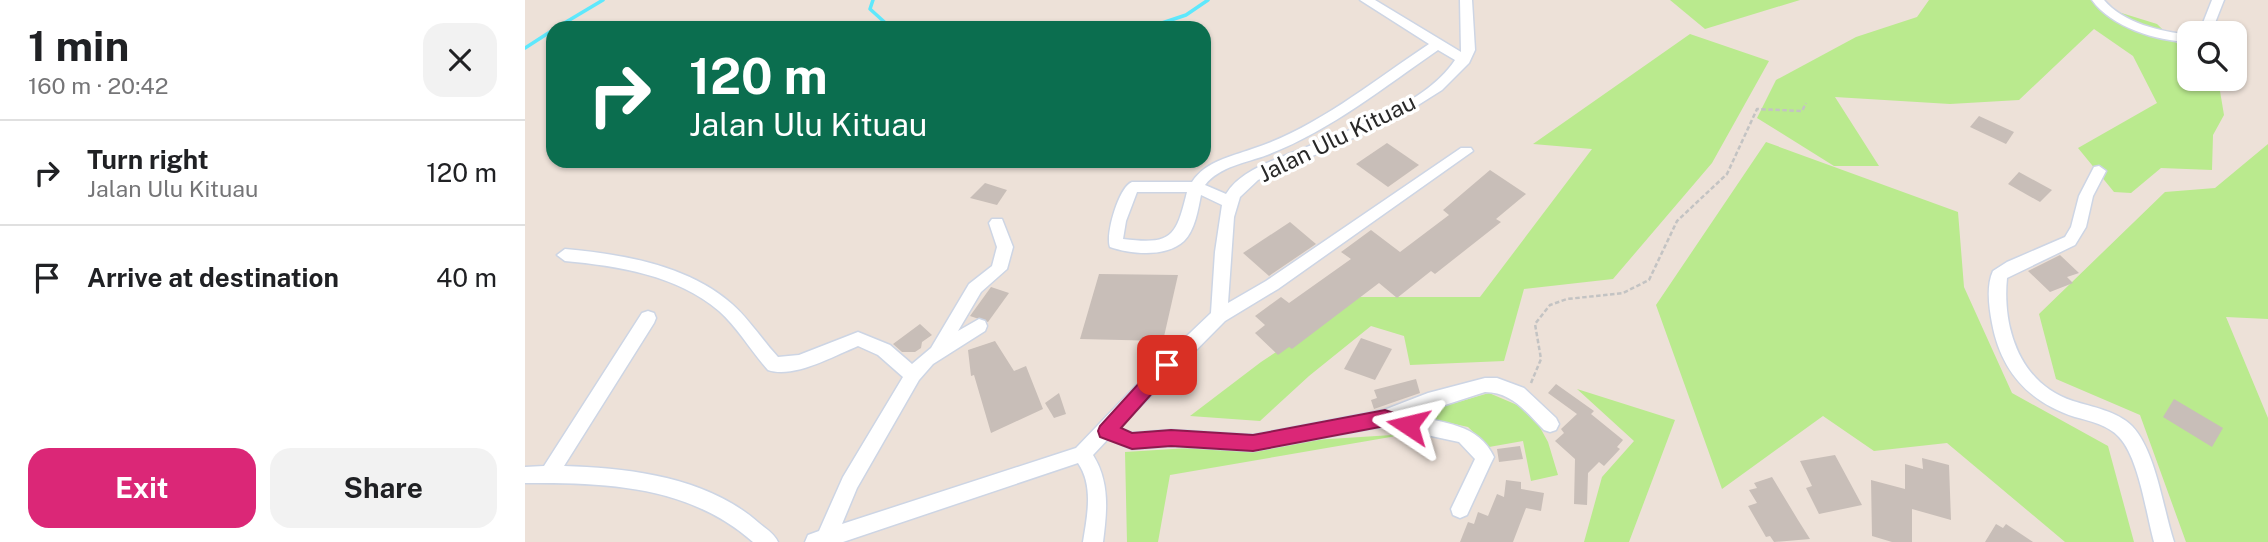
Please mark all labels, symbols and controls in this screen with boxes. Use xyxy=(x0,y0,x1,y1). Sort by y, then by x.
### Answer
text: 1 min xyxy=(28,21,129,70)
map controls xyxy=(2177,21,2247,91)
button: search xyxy=(2177,21,2247,91)
button: close xyxy=(423,23,497,97)
text: 120 m xyxy=(689,47,828,105)
icon: right xyxy=(574,49,665,140)
text: 160 m · 20:42 xyxy=(28,72,168,99)
street label: Jalan Ulu Kituau xyxy=(1254,88,1420,187)
text: Jalan Ulu Kituau xyxy=(689,106,927,143)
text: Turn right xyxy=(87,144,209,175)
icon: right xyxy=(28,154,66,192)
text: 120 m xyxy=(426,157,497,188)
text: Jalan Ulu Kituau xyxy=(87,175,258,202)
icon: arrive xyxy=(28,259,66,297)
text: Arrive at destination xyxy=(87,262,339,293)
text: 40 m xyxy=(436,262,497,293)
pin xyxy=(1137,335,1197,395)
icon: arrive xyxy=(1148,346,1186,384)
position arrow xyxy=(1371,388,1445,462)
button: Exit xyxy=(28,448,256,528)
button: Share xyxy=(270,448,497,528)

